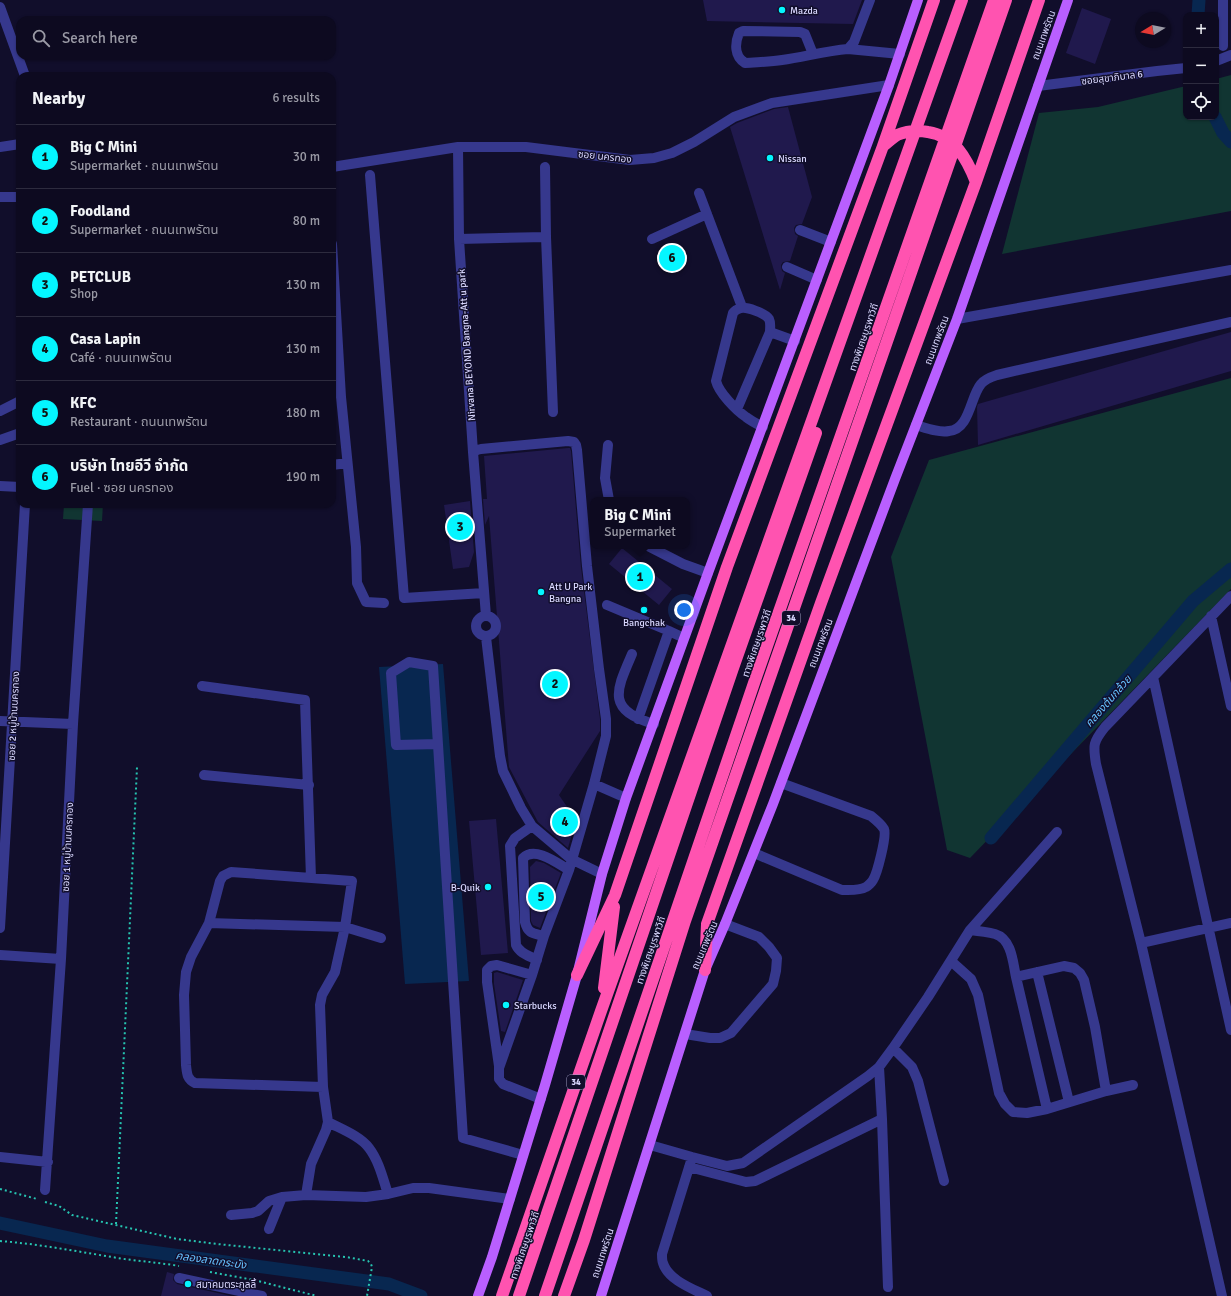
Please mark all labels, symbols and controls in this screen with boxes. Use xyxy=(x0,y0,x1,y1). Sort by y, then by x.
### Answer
marker: Mazda xyxy=(777,5,787,15)
place label: Mazda xyxy=(790,5,818,17)
street label: ถนนเทพรัตน xyxy=(1029,9,1058,62)
north arrow xyxy=(1135,12,1171,48)
map controls xyxy=(1183,12,1219,120)
button: + xyxy=(1183,12,1219,48)
search box xyxy=(16,16,336,60)
icon: search xyxy=(30,27,52,49)
text: Search here xyxy=(62,29,138,47)
button: − xyxy=(1183,48,1219,84)
street label: ซอยสุขาภิบาล 6 xyxy=(1081,68,1144,88)
button: locate xyxy=(1183,84,1219,120)
text: Nearby xyxy=(32,88,85,109)
text: 6 results xyxy=(272,90,320,106)
text: Big C Mini xyxy=(70,138,137,156)
street label: ซอย นครทอง xyxy=(578,148,632,166)
text: 1 xyxy=(41,149,49,165)
text: 30 m xyxy=(293,149,320,165)
marker: Nissan xyxy=(765,153,775,163)
place label: Nissan xyxy=(778,153,807,165)
text: Supermarket · ถนนเทพรัตน xyxy=(70,158,218,174)
text: Foodland xyxy=(70,202,130,220)
text: 2 xyxy=(41,213,49,229)
text: 80 m xyxy=(293,213,320,229)
text: Supermarket · ถนนเทพรัตน xyxy=(70,222,218,238)
pin: 6 xyxy=(659,243,685,273)
text: PETCLUB xyxy=(70,268,131,286)
street label: Nirvana BEYOND Bangna-Att u park xyxy=(456,269,478,421)
text: 3 xyxy=(41,277,49,293)
text: 130 m xyxy=(286,277,320,293)
text: Shop xyxy=(70,286,98,302)
street label: ทางพิเศษบูรพาวิถี xyxy=(847,302,881,373)
street label: ถนนเทพรัตน xyxy=(922,314,952,367)
text: Casa Lapin xyxy=(70,330,141,348)
text: 4 xyxy=(41,341,49,357)
text: 130 m xyxy=(286,341,320,357)
text: Café · ถนนเทพรัตน xyxy=(70,350,172,366)
text: KFC xyxy=(70,394,96,412)
text: 5 xyxy=(41,405,49,421)
text: 180 m xyxy=(286,405,320,421)
text: Restaurant · ถนนเทพรัตน xyxy=(70,414,208,430)
text: บริษัท ไทยอีวี จำกัด xyxy=(70,457,188,475)
text: 6 xyxy=(41,469,49,485)
text: 190 m xyxy=(286,469,320,485)
text: Fuel · ซอย นครทอง xyxy=(70,480,173,496)
popup xyxy=(590,497,690,549)
text: Big C Mini xyxy=(604,506,671,524)
pin: 3 xyxy=(447,512,473,542)
text: Supermarket xyxy=(604,524,676,540)
pin: 1 xyxy=(627,562,653,592)
place label: Att U Park Bangna xyxy=(549,581,592,605)
marker: Att U Park Bangna xyxy=(536,587,546,597)
your location xyxy=(674,600,694,620)
marker: Bangchak xyxy=(639,605,649,615)
street label: ทางพิเศษบูรพาวิถี xyxy=(740,608,774,679)
road number: 34 xyxy=(782,611,800,625)
place label: Bangchak xyxy=(623,617,665,629)
street label: ถนนเทพรัตน xyxy=(806,617,836,670)
pin: 2 xyxy=(542,669,568,699)
street label: ซอย 2 หมู่บ้านนครทอง xyxy=(5,671,22,761)
water label: คลองต้นกล้วย xyxy=(1083,672,1135,730)
street label: ซอย 1 หมู่บ้านนครทอง xyxy=(59,802,76,892)
pin: 4 xyxy=(552,807,578,837)
place label: B-Quik xyxy=(451,882,480,894)
marker: B-Quik xyxy=(483,882,493,892)
pin: 5 xyxy=(528,882,554,912)
street label: ทางพิเศษบูรพาวิถี xyxy=(634,915,668,986)
street label: ถนนเทพรัตน xyxy=(689,919,721,972)
marker: Starbucks xyxy=(501,1000,511,1010)
place label: Starbucks xyxy=(514,1000,557,1012)
road number: 34 xyxy=(567,1075,585,1089)
street label: ทางพิเศษบูรพาวิถี xyxy=(508,1210,542,1281)
street label: ถนนเทพรัตน xyxy=(589,1227,617,1280)
water label: คลองลาดกระบัง xyxy=(175,1249,248,1272)
place label: สมาคมตระกูลลี้ xyxy=(196,1277,256,1291)
marker: สมาคมตระกูลลี้ xyxy=(183,1279,193,1289)

